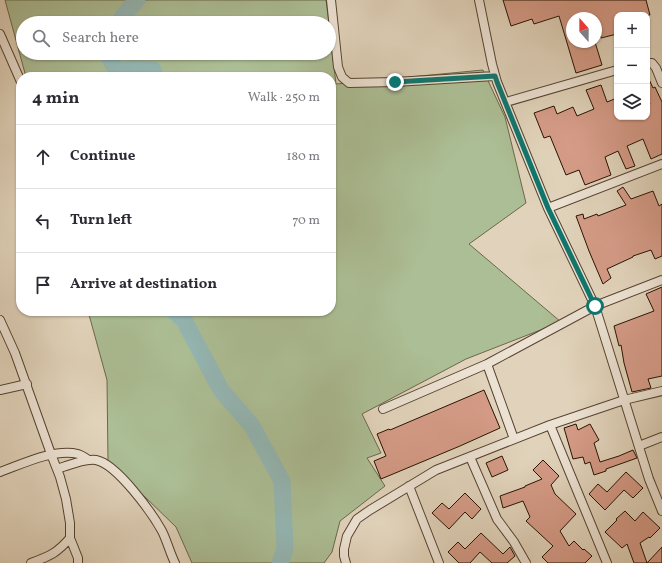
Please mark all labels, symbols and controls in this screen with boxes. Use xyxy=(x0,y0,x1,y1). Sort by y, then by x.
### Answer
north arrow xyxy=(566,12,602,48)
map controls xyxy=(614,12,650,120)
button: + xyxy=(614,12,650,48)
search box xyxy=(16,16,336,60)
icon: search xyxy=(30,27,52,49)
text: Search here xyxy=(62,28,139,49)
button: − xyxy=(614,48,650,84)
route end xyxy=(386,73,404,91)
button: layers xyxy=(614,84,650,120)
text: 4 min xyxy=(32,87,79,110)
text: Walk · 250 m xyxy=(248,89,320,107)
icon: ahead xyxy=(32,146,54,168)
text: Continue xyxy=(70,146,135,167)
text: 180 m xyxy=(286,148,320,166)
icon: left xyxy=(32,210,54,232)
text: Turn left xyxy=(70,210,132,231)
text: 70 m xyxy=(292,212,320,230)
icon: arrive xyxy=(32,274,54,296)
text: Arrive at destination xyxy=(70,274,217,295)
route start xyxy=(586,297,604,315)

